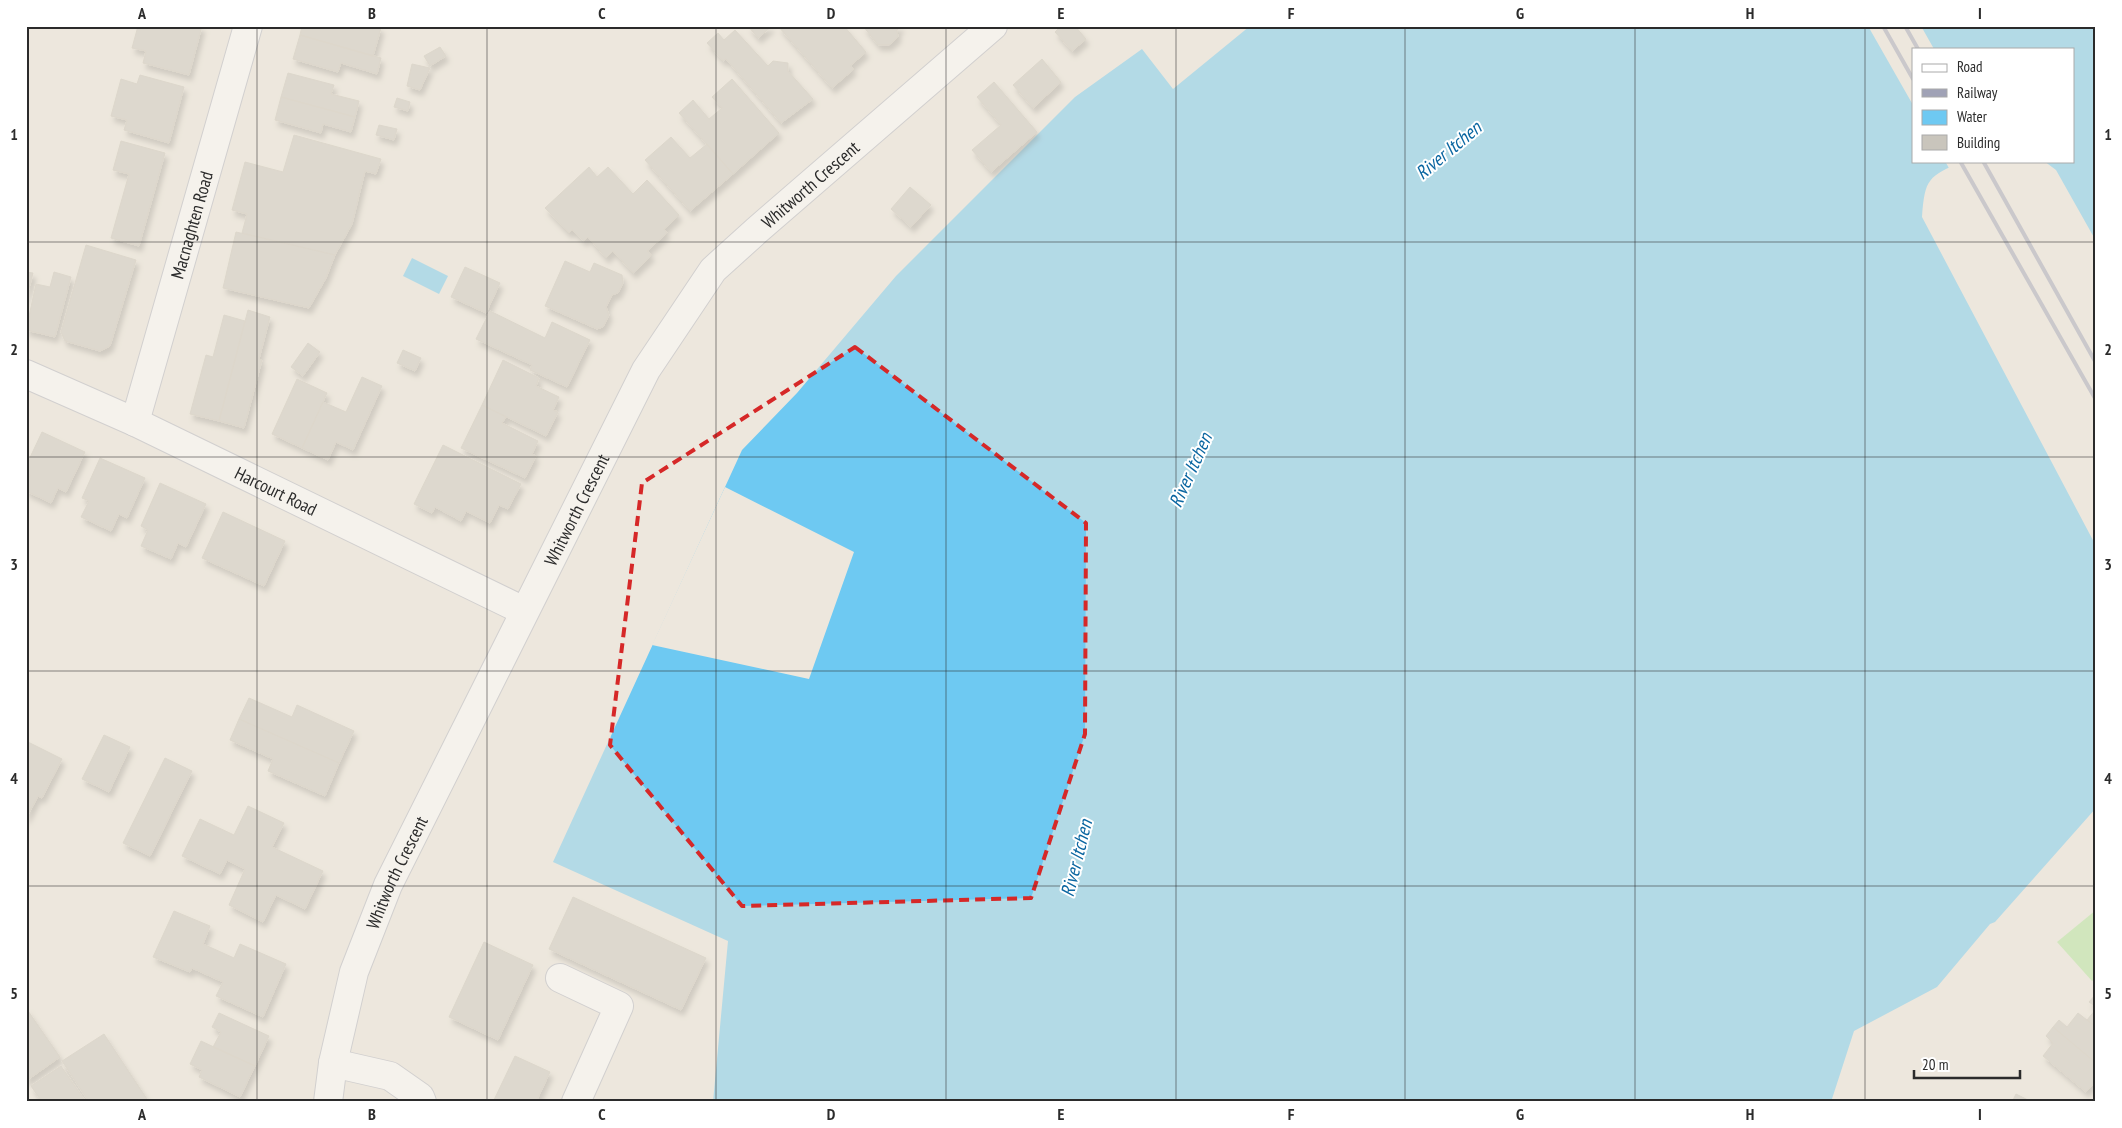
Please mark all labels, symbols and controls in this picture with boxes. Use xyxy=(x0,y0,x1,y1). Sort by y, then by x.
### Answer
text: A xyxy=(137,3,147,23)
text: B xyxy=(368,3,376,23)
text: C xyxy=(598,3,606,23)
text: D xyxy=(827,3,836,23)
text: E xyxy=(1058,3,1065,23)
text: F xyxy=(1288,3,1295,23)
text: G xyxy=(1516,3,1524,23)
text: H xyxy=(1746,3,1754,23)
text: I xyxy=(1978,3,1982,23)
legend xyxy=(1912,48,2074,162)
text: Road xyxy=(1957,57,1983,76)
text: Railway xyxy=(1957,83,1998,102)
text: Water xyxy=(1957,107,1988,126)
water label: River Itchen xyxy=(1410,115,1487,184)
text: 1 xyxy=(10,124,18,144)
text: 1 xyxy=(2104,124,2112,144)
text: Building xyxy=(1957,133,2000,152)
street label: Whitworth Crescent xyxy=(756,136,864,233)
street label: Macnaghten Road xyxy=(165,169,217,281)
text: 2 xyxy=(10,339,18,359)
text: 2 xyxy=(2104,339,2112,359)
water label: River Itchen xyxy=(1163,428,1218,511)
street label: Whitworth Crescent xyxy=(538,450,614,569)
street label: Harcourt Road xyxy=(231,461,321,520)
text: 3 xyxy=(10,554,18,574)
text: 3 xyxy=(2104,554,2112,574)
text: 4 xyxy=(10,768,18,788)
text: 4 xyxy=(2104,768,2112,788)
street label: Whitworth Crescent xyxy=(360,812,432,932)
water label: River Itchen xyxy=(1055,815,1098,899)
text: 5 xyxy=(10,983,18,1003)
text: 5 xyxy=(2104,983,2112,1003)
scale bar xyxy=(1914,1048,2021,1080)
text: 20 m xyxy=(1922,1055,1948,1074)
text: A xyxy=(137,1104,147,1124)
text: B xyxy=(368,1104,376,1124)
text: C xyxy=(598,1104,606,1124)
text: D xyxy=(827,1104,836,1124)
text: E xyxy=(1058,1104,1065,1124)
text: F xyxy=(1288,1104,1295,1124)
text: G xyxy=(1516,1104,1524,1124)
text: H xyxy=(1746,1104,1754,1124)
text: I xyxy=(1978,1104,1982,1124)

